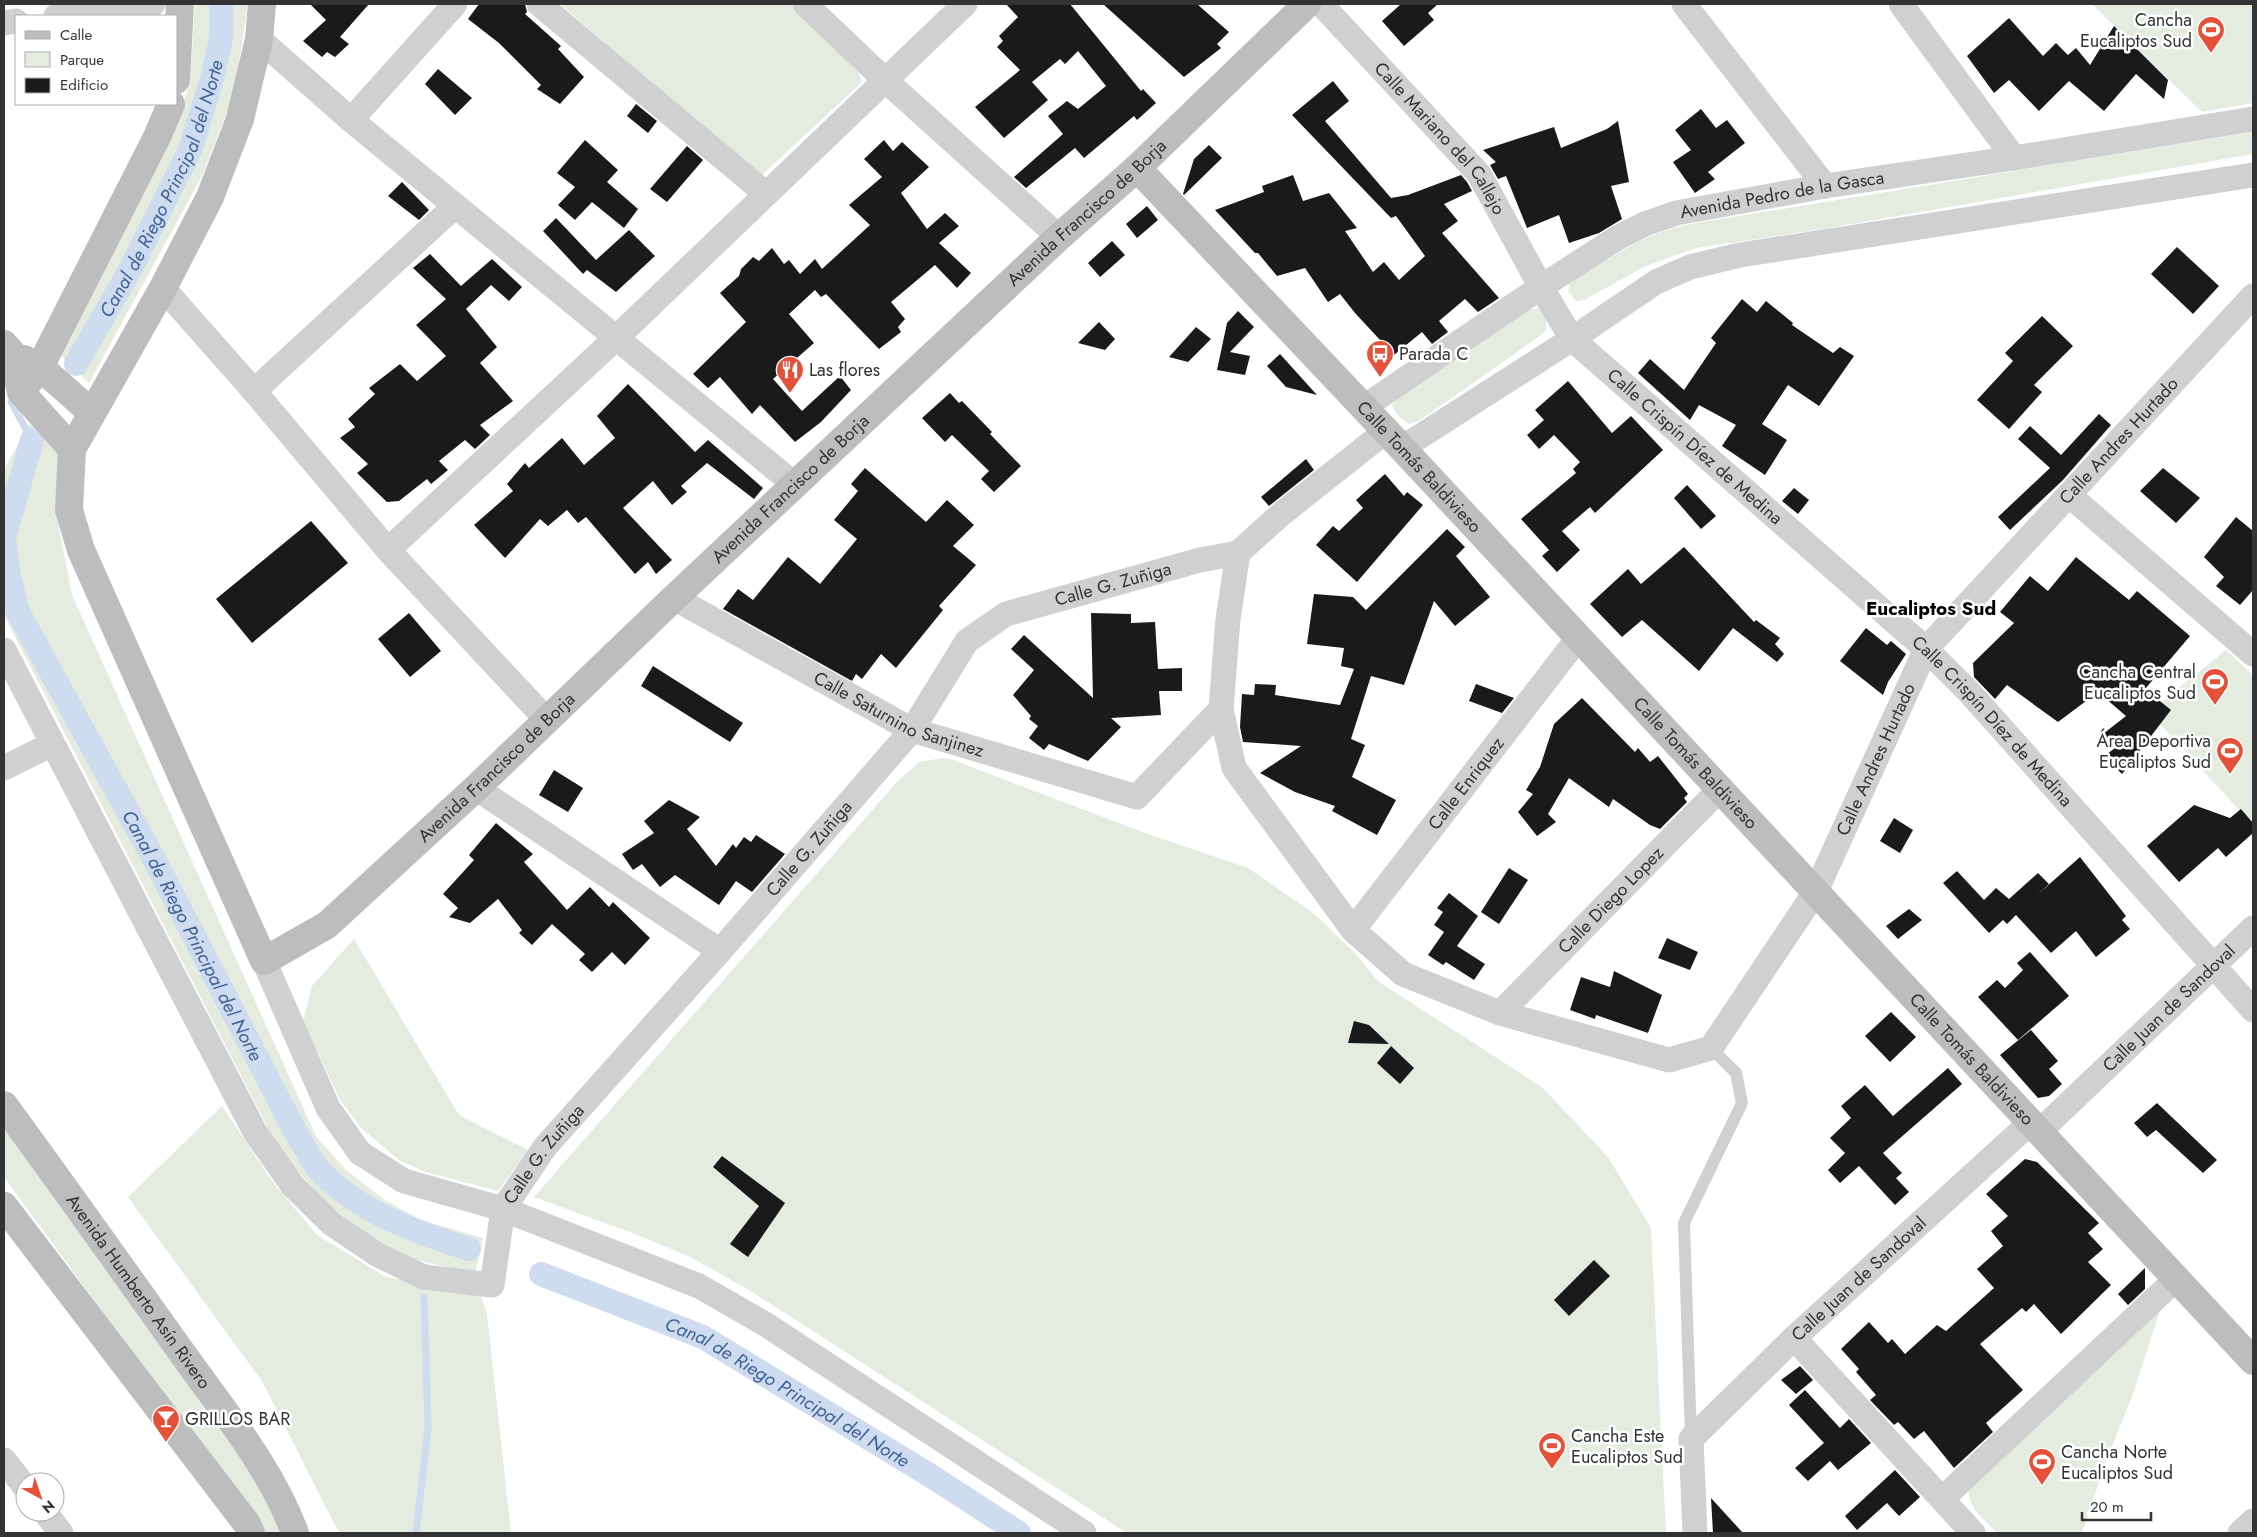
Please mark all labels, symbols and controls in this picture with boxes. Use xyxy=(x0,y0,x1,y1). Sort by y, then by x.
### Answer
place label: Cancha Eucaliptos Sud xyxy=(2080,7,2192,54)
legend xyxy=(15,15,178,105)
sports icon: Cancha Eucaliptos Sud xyxy=(2196,15,2226,54)
text: Calle xyxy=(60,24,92,46)
text: Parque xyxy=(60,49,104,71)
street label: Calle Mariano del Callejo xyxy=(1368,56,1512,220)
water label: Canal de Riego Principal del Norte xyxy=(92,57,229,322)
text: Edificio xyxy=(60,74,108,96)
street label: Avenida Francisco de Borja xyxy=(1001,133,1172,292)
street label: Avenida Pedro de la Gasca xyxy=(1678,164,1886,225)
bus stop icon: Parada C xyxy=(1365,339,1395,378)
place label: Parada C xyxy=(1399,341,1468,367)
restaurant icon: Las flores xyxy=(775,355,805,394)
place label: Las flores xyxy=(809,357,880,383)
street label: Calle Crispín Díez de Medina xyxy=(1601,363,1788,531)
street label: Calle Andres Hurtado xyxy=(2053,371,2185,510)
street label: Calle Tomás Baldivieso xyxy=(1351,395,1488,539)
street label: Avenida Francisco de Borja xyxy=(706,408,875,569)
street label: Calle G. Zuñiga xyxy=(1052,556,1174,613)
district label: Eucaliptos Sud xyxy=(1866,595,1996,622)
street label: Calle Crispín Díez de Medina xyxy=(1906,629,2079,813)
place label: Cancha Central Eucaliptos Sud xyxy=(2079,659,2196,706)
street label: Calle Saturnino Sanjinez xyxy=(809,665,988,764)
sports icon: Cancha Central Eucaliptos Sud xyxy=(2200,667,2230,706)
street label: Calle Andres Hurtado xyxy=(1830,679,1922,840)
street label: Avenida Francisco de Borja xyxy=(412,687,581,848)
street label: Calle Tomás Baldivieso xyxy=(1627,691,1764,835)
place label: Área Deportiva Eucaliptos Sud xyxy=(2097,728,2211,775)
street label: Calle Enriquez xyxy=(1422,731,1511,835)
sports icon: Área Deportiva Eucaliptos Sud xyxy=(2215,736,2245,775)
street label: Calle G. Zuñiga xyxy=(760,795,858,902)
water label: Canal de Riego Principal del Norte xyxy=(116,805,270,1066)
street label: Calle Diego Lopez xyxy=(1552,840,1670,960)
street label: Calle Juan de Sandoval xyxy=(2097,938,2241,1078)
street label: Calle Tomás Baldivieso xyxy=(1903,987,2040,1131)
street label: Calle G. Zuñiga xyxy=(497,1098,590,1209)
street label: Avenida Humberto Asín Rivero xyxy=(60,1189,217,1395)
street label: Calle Juan de Sandoval xyxy=(1785,1210,1932,1347)
water label: Canal de Riego Principal del Norte xyxy=(661,1310,915,1474)
bar icon: GRILLOS BAR xyxy=(151,1404,181,1443)
place label: GRILLOS BAR xyxy=(185,1406,290,1432)
place label: Cancha Este Eucaliptos Sud xyxy=(1571,1423,1683,1470)
sports icon: Cancha Este Eucaliptos Sud xyxy=(1537,1431,1567,1470)
place label: Cancha Norte Eucaliptos Sud xyxy=(2061,1439,2173,1486)
sports icon: Cancha Norte Eucaliptos Sud xyxy=(2027,1447,2057,1486)
north arrow xyxy=(15,1472,65,1522)
scale bar xyxy=(2082,1490,2151,1522)
text: N xyxy=(38,1496,59,1518)
text: 20 m xyxy=(2090,1496,2124,1518)

